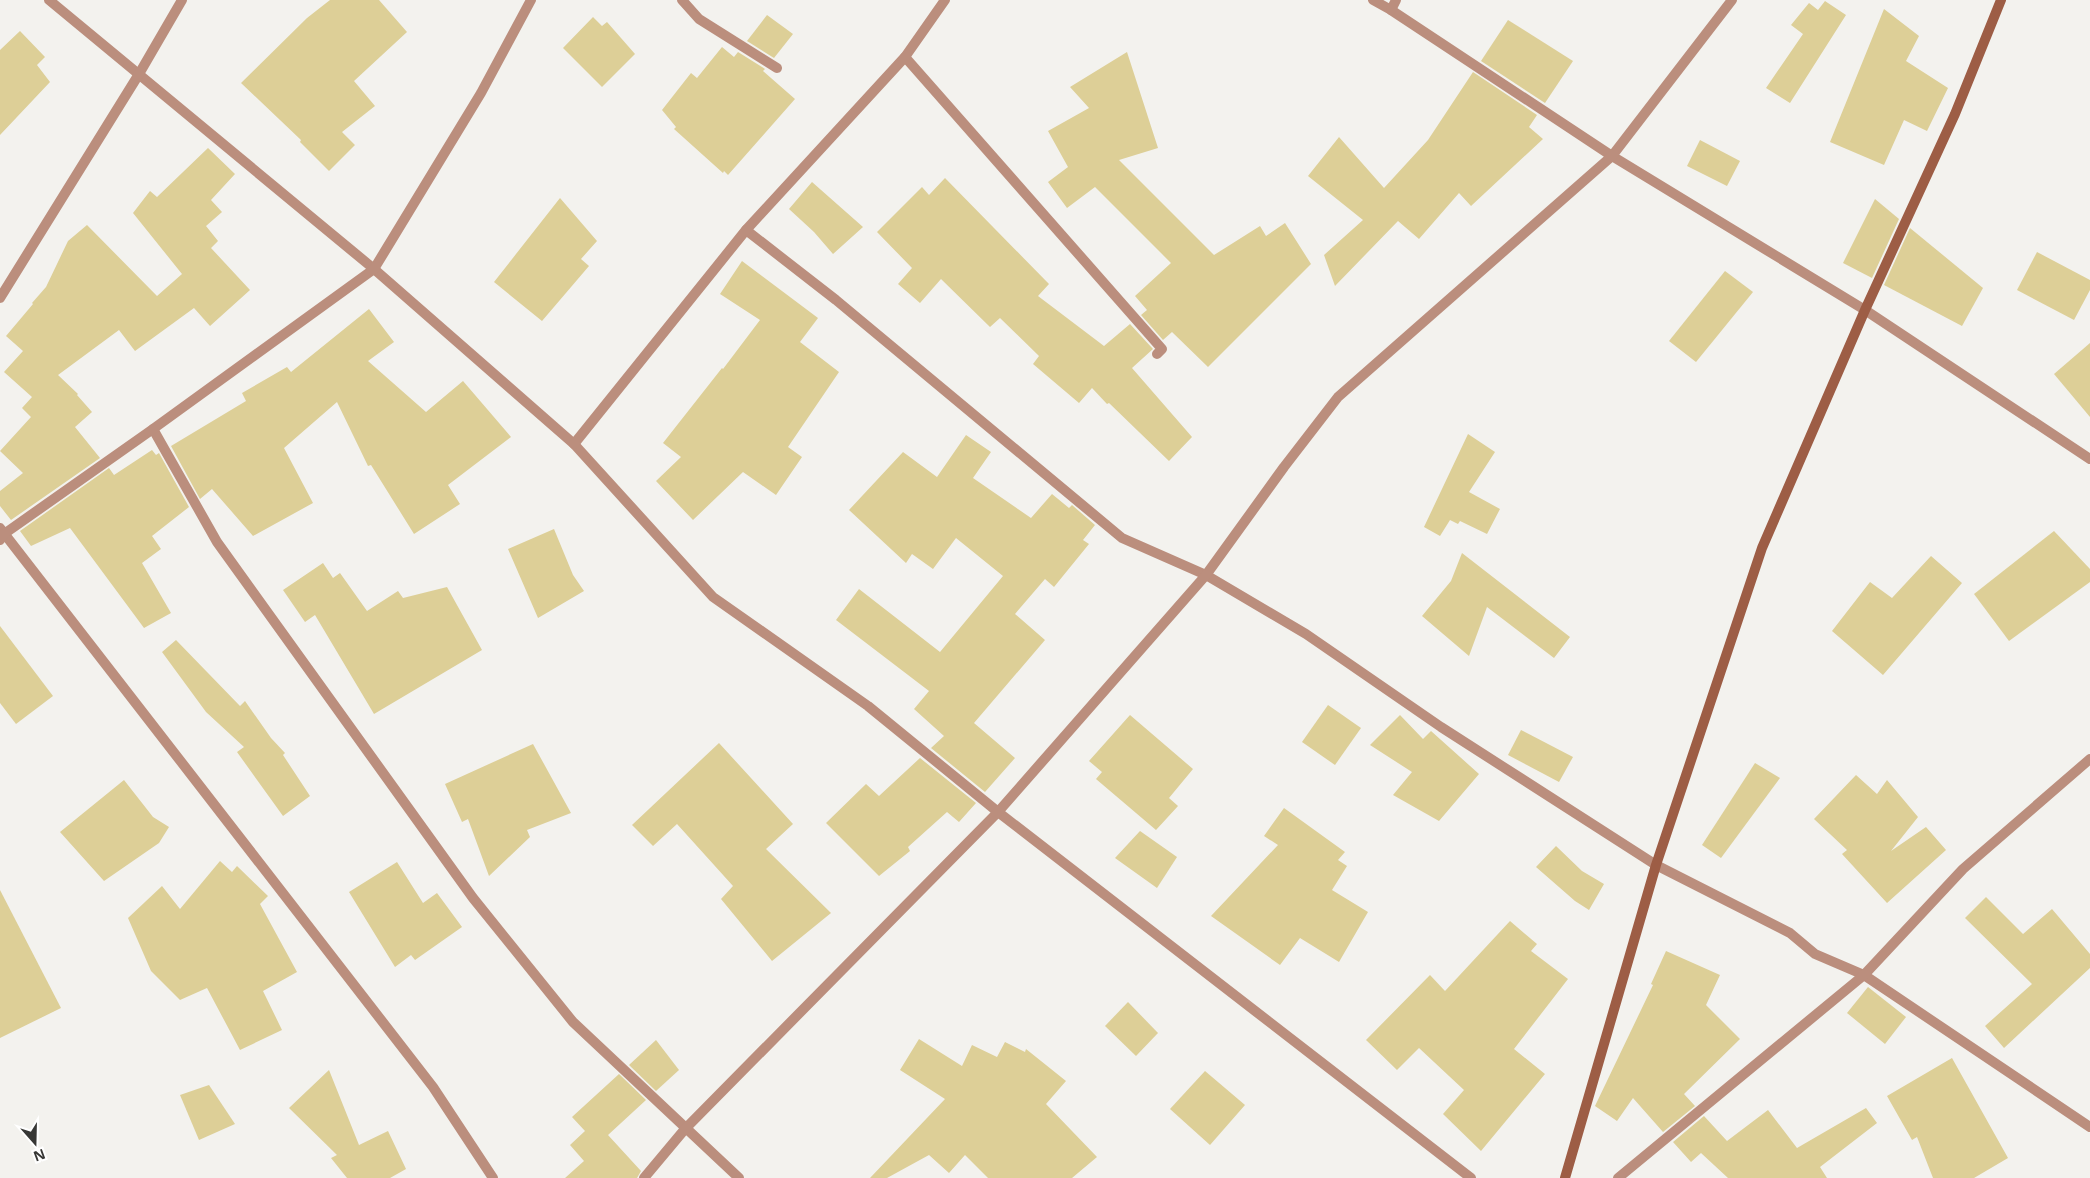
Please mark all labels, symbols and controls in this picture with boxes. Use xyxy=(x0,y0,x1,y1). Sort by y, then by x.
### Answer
north arrow xyxy=(10,1118,60,1168)
text: N xyxy=(31,1145,48,1167)

